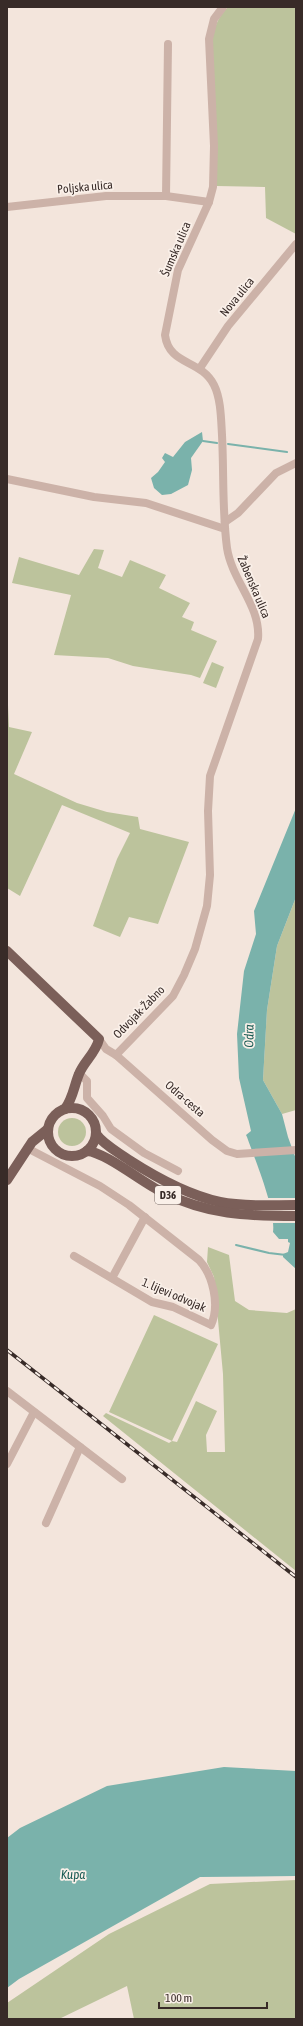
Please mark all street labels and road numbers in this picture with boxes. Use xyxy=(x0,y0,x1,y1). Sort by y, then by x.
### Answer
street label: Poljska ulica xyxy=(57,178,113,196)
street label: Šumska ulica xyxy=(158,220,194,278)
street label: Nova ulica xyxy=(217,275,257,319)
street label: Žabenska ulica xyxy=(235,554,273,620)
street label: Odvojak-Žabno xyxy=(110,982,168,1041)
street label: Odra-cesta xyxy=(162,1078,208,1120)
road number: D36 xyxy=(155,1186,181,1204)
street label: 1. lijevi odvojak xyxy=(140,1275,209,1315)

